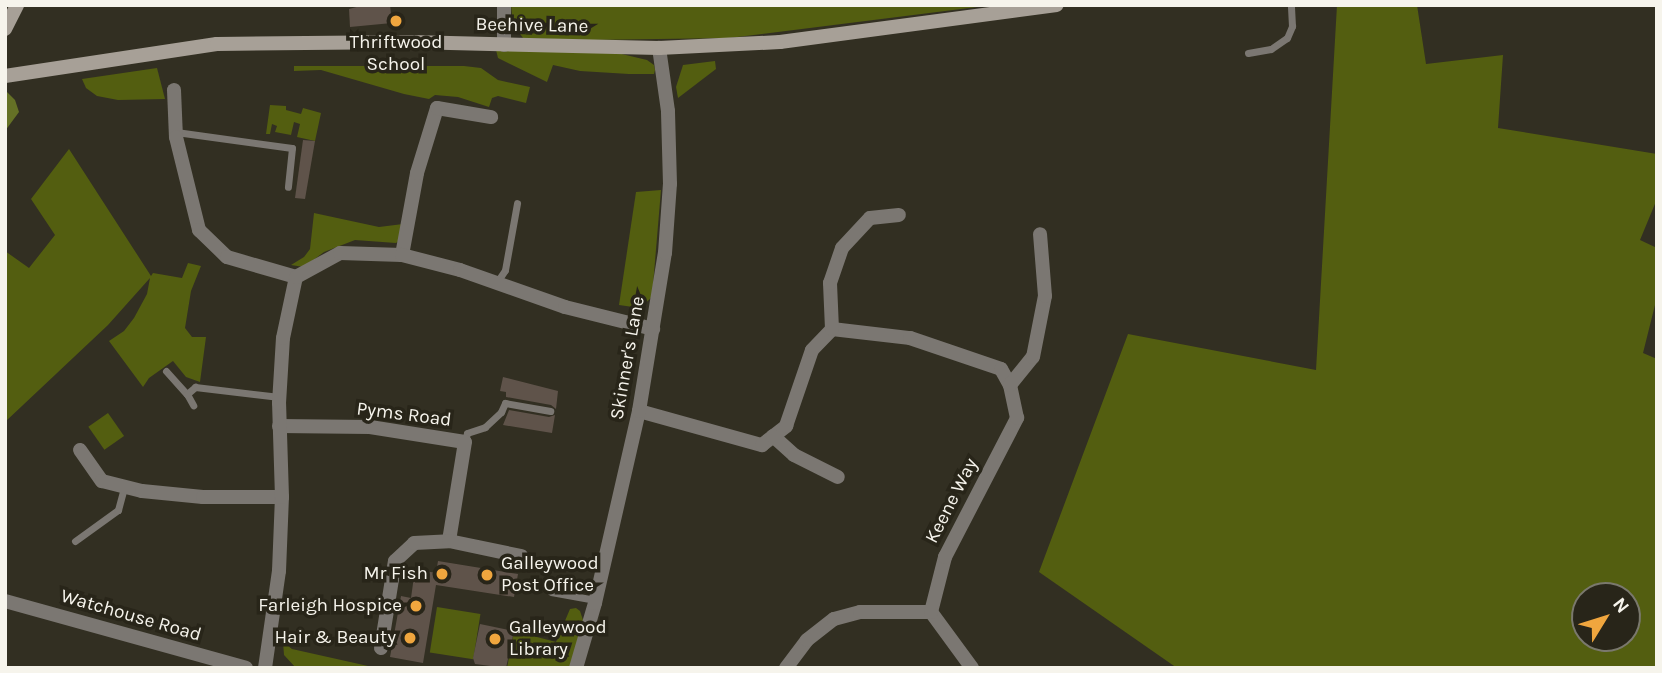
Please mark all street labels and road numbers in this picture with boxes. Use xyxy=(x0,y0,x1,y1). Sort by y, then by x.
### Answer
street label: Beehive Lane xyxy=(475,14,589,38)
street label: Skinner's Lane xyxy=(606,294,650,422)
street label: Pyms Road xyxy=(355,398,453,432)
street label: Keene Way xyxy=(921,455,983,547)
street label: Watchouse Road xyxy=(58,585,204,647)

